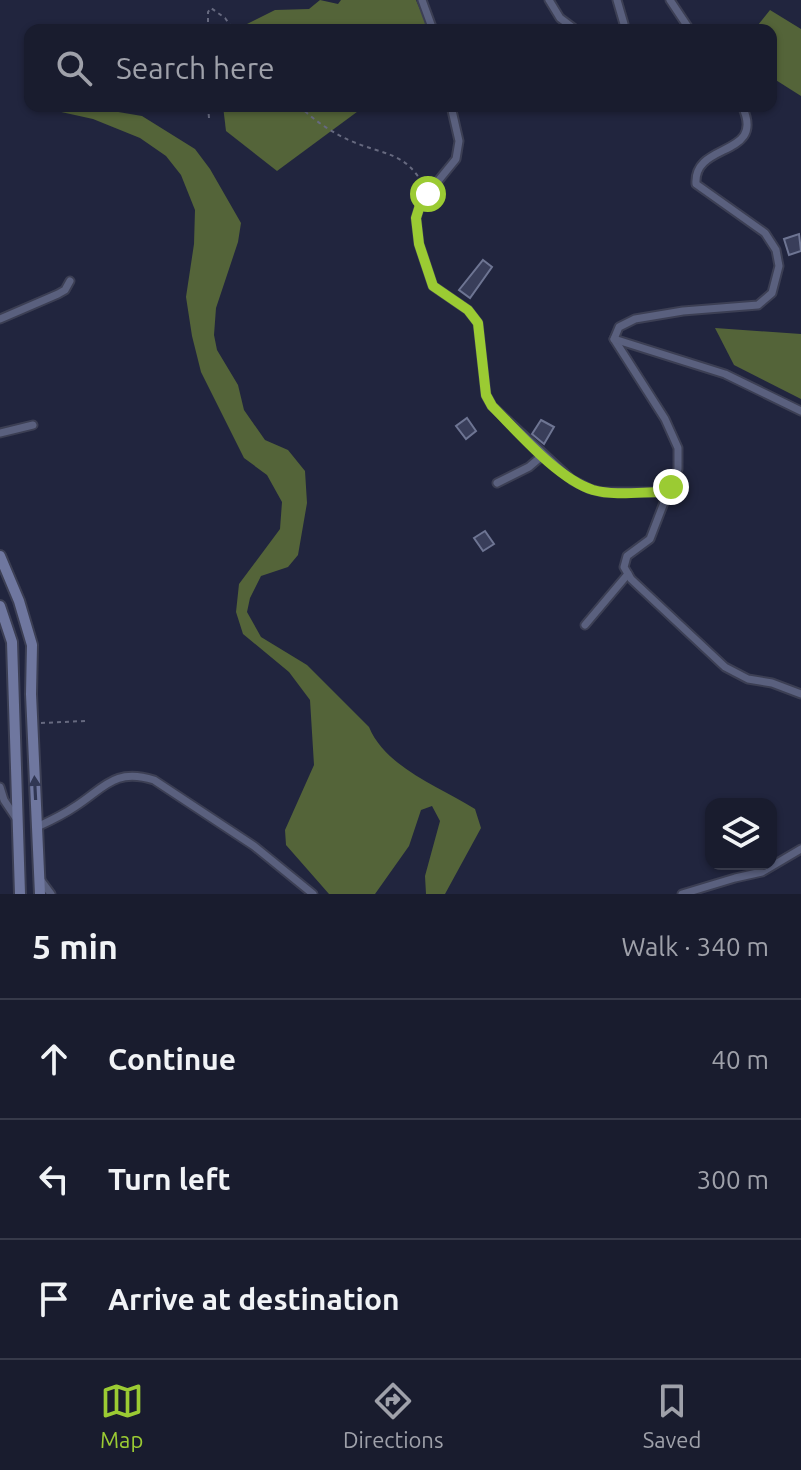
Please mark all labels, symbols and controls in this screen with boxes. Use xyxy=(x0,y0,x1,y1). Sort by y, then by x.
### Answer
search box xyxy=(24,24,777,112)
icon: search xyxy=(52,46,96,90)
text: Search here xyxy=(116,51,275,85)
route start xyxy=(410,176,446,212)
route end xyxy=(653,469,689,505)
one-way arrow xyxy=(28,775,41,800)
map controls xyxy=(705,798,777,870)
button: layers xyxy=(705,798,777,870)
text: 5 min xyxy=(32,927,118,965)
text: Walk · 340 m xyxy=(621,932,769,961)
icon: ahead xyxy=(32,1037,76,1081)
text: Continue xyxy=(108,1042,236,1076)
text: 40 m xyxy=(711,1045,769,1074)
icon: left xyxy=(32,1157,76,1201)
text: Turn left xyxy=(108,1162,230,1196)
text: 300 m xyxy=(697,1165,769,1194)
icon: arrive xyxy=(32,1277,76,1321)
text: Arrive at destination xyxy=(108,1282,400,1316)
tab: Map xyxy=(100,1379,144,1452)
tab: Directions xyxy=(343,1379,443,1452)
tab: Saved xyxy=(643,1379,701,1452)

